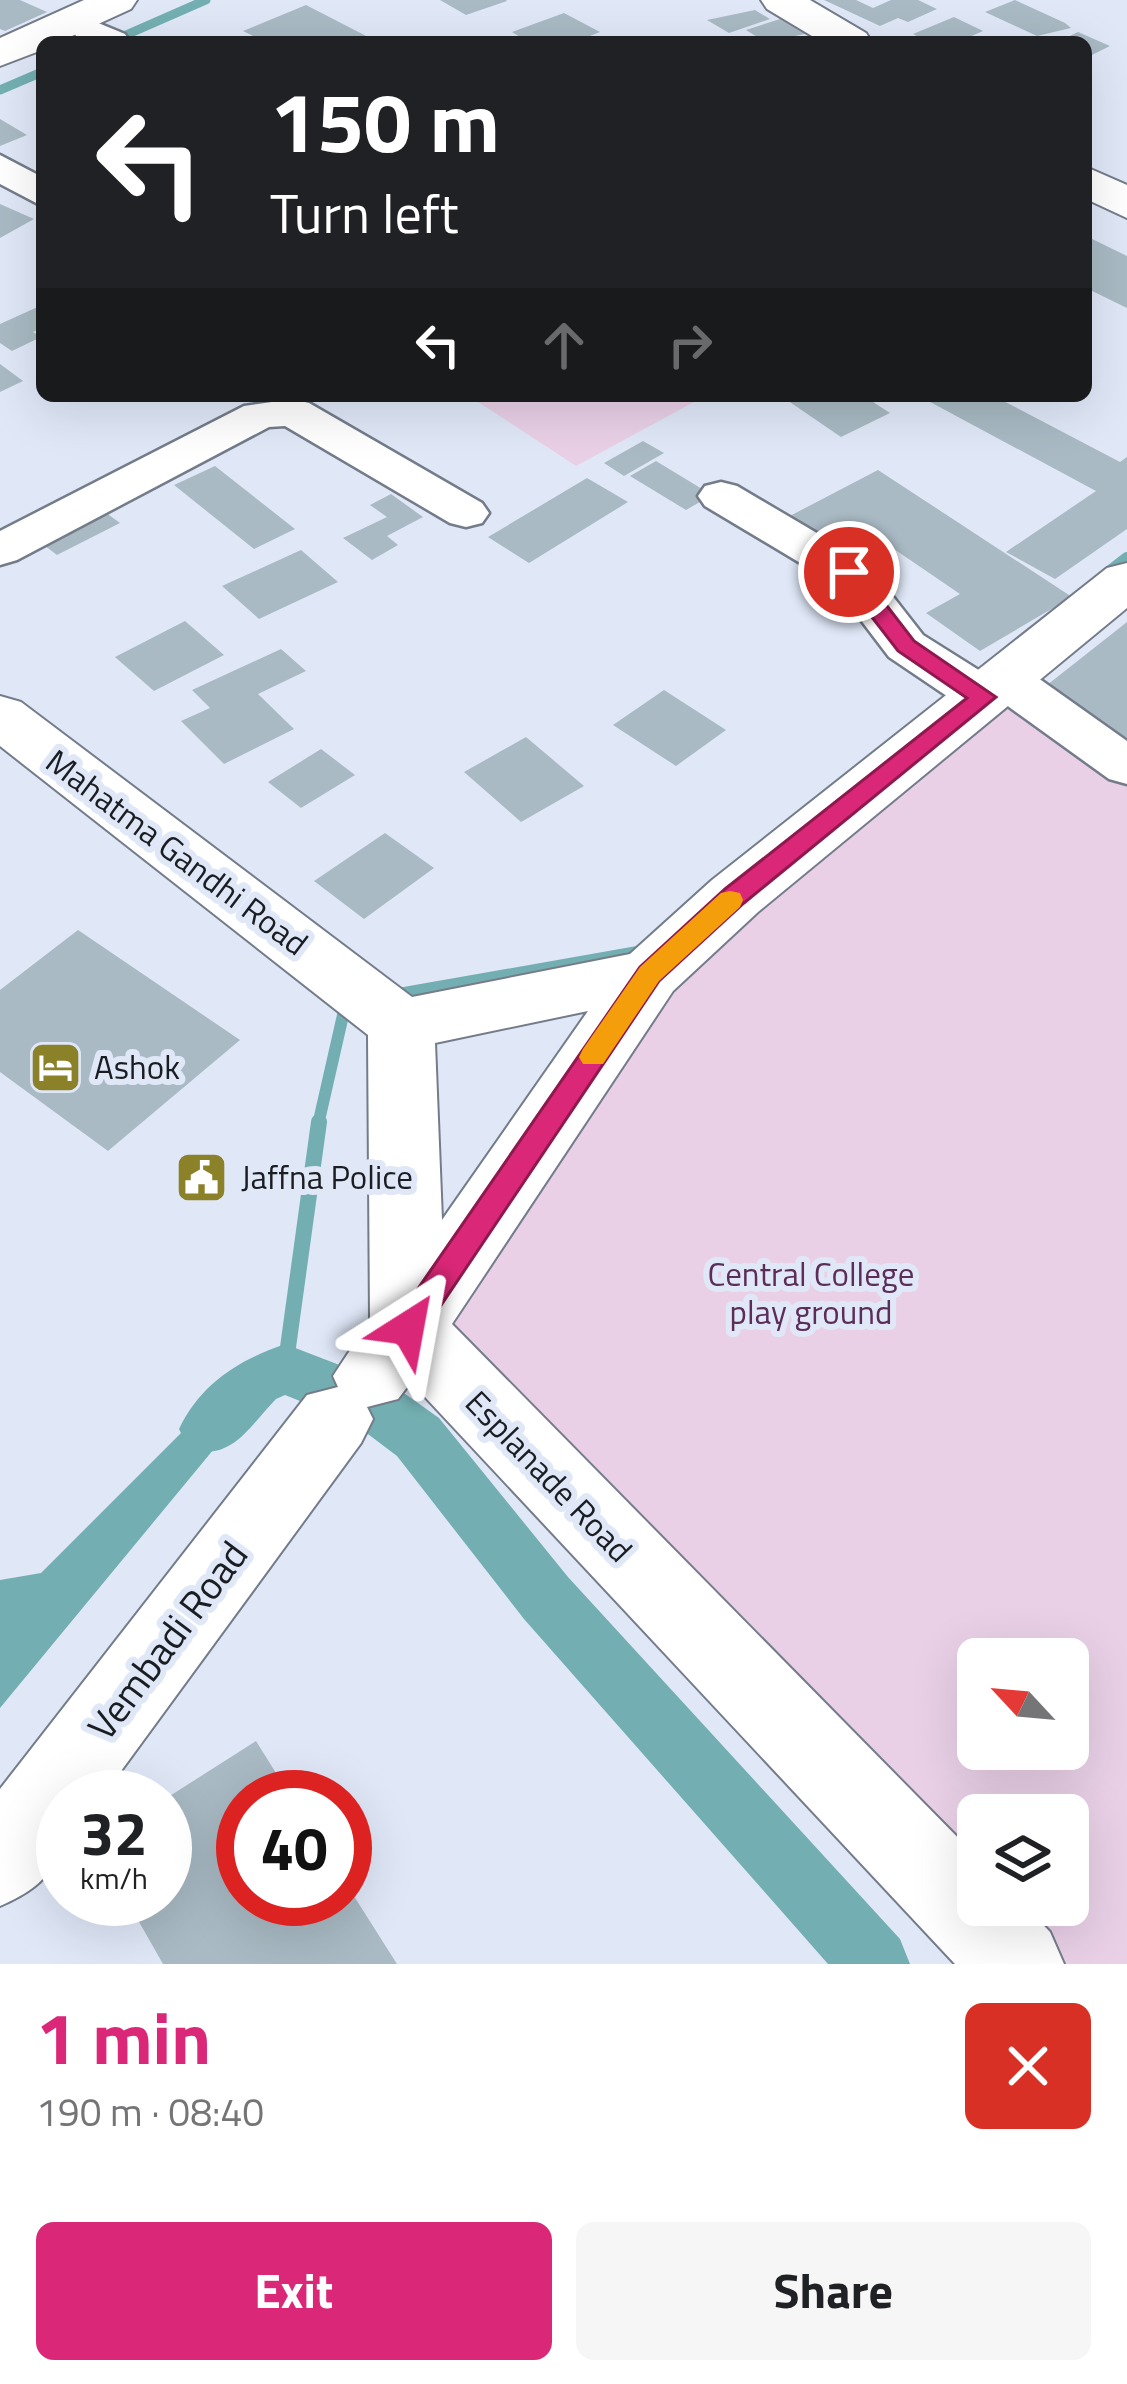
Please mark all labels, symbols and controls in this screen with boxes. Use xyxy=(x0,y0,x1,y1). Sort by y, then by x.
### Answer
text: 150 m xyxy=(270,57,500,185)
icon: left xyxy=(72,84,228,240)
text: Turn left xyxy=(270,172,459,254)
icon: left xyxy=(405,312,471,378)
icon: ahead xyxy=(531,312,597,378)
icon: right xyxy=(657,312,723,378)
pin xyxy=(798,521,900,623)
icon: arrive xyxy=(816,539,882,605)
street label: Mahatma Gandhi Road xyxy=(35,737,319,967)
hotel icon: Ashok xyxy=(27,1039,83,1095)
place label: Ashok xyxy=(94,1042,180,1092)
public building icon: Jaffna Police xyxy=(174,1149,230,1205)
place label: Jaffna Police xyxy=(241,1152,413,1202)
park label: Central College play ground xyxy=(708,1249,914,1337)
position arrow xyxy=(345,1265,471,1391)
street label: Esplanade Road xyxy=(454,1379,644,1573)
street label: Vembadi Road xyxy=(72,1528,262,1752)
north arrow xyxy=(957,1638,1089,1770)
map controls xyxy=(957,1638,1089,1926)
speed limit sign: 40 xyxy=(216,1770,372,1926)
text: 32 xyxy=(80,1787,148,1878)
button: layers xyxy=(957,1794,1089,1926)
text: km/h xyxy=(80,1855,148,1901)
text: 1 min xyxy=(36,1982,211,2092)
button: close xyxy=(965,2003,1091,2129)
text: 190 m · 08:40 xyxy=(36,2082,264,2141)
button: Exit xyxy=(36,2222,552,2360)
button: Share xyxy=(576,2222,1091,2360)

